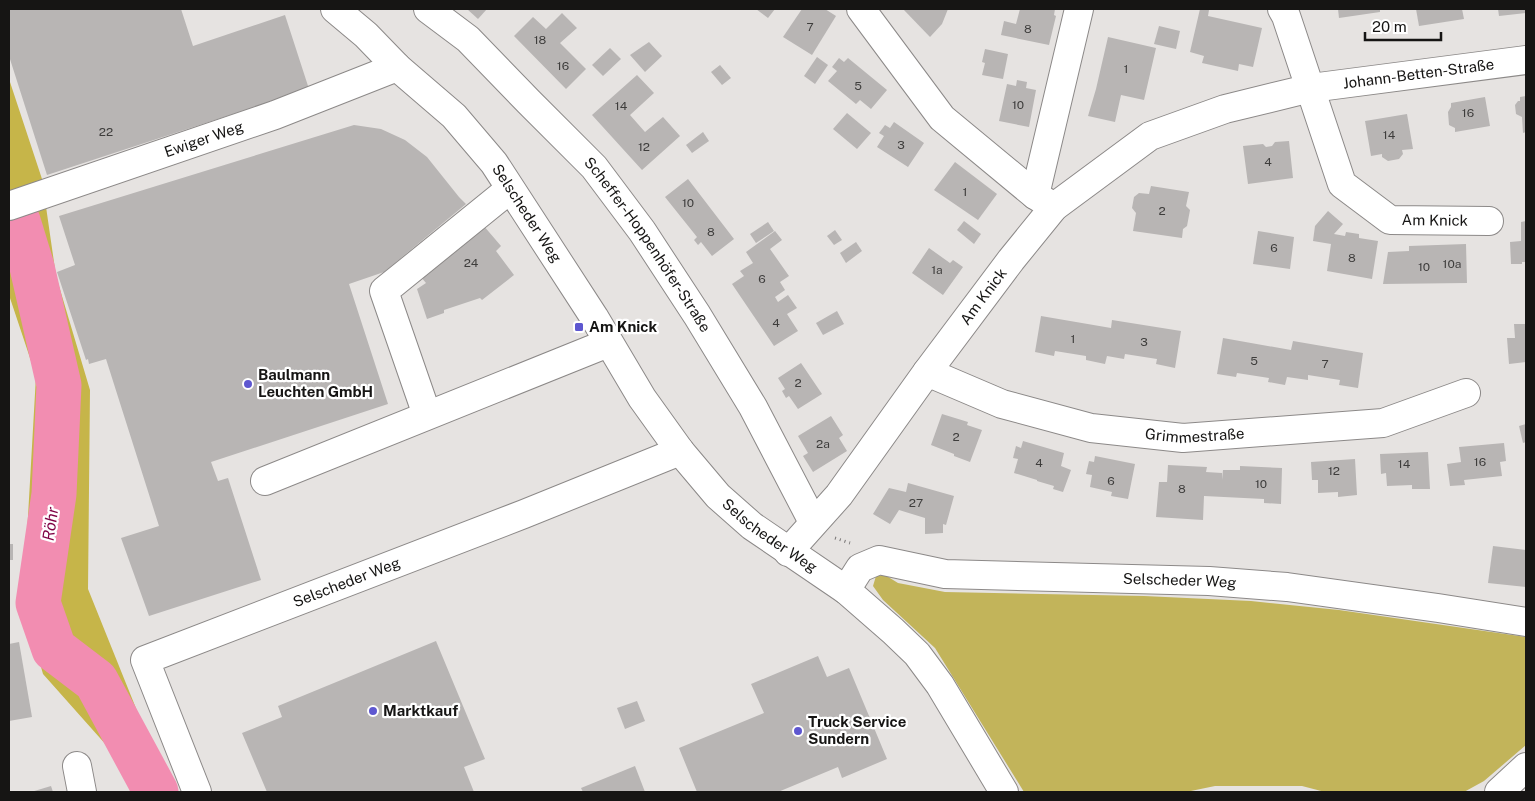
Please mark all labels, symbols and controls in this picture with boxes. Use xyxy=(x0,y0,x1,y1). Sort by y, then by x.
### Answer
scale bar xyxy=(1365,10,1441,42)
text: 20 m xyxy=(1372,18,1407,35)
house number: 7 xyxy=(806,20,814,34)
house number: 8 xyxy=(1024,22,1032,36)
house number: 18 xyxy=(534,33,547,47)
street label: Johann-Betten-Straße xyxy=(1342,55,1495,92)
house number: 16 xyxy=(557,59,569,73)
house number: 1 xyxy=(1124,62,1128,76)
house number: 5 xyxy=(854,79,862,93)
house number: 10 xyxy=(1012,98,1024,112)
house number: 14 xyxy=(615,99,628,113)
house number: 16 xyxy=(1462,106,1474,120)
street label: Ewiger Weg xyxy=(162,117,246,160)
house number: 22 xyxy=(99,125,113,139)
house number: 14 xyxy=(1383,128,1396,142)
house number: 3 xyxy=(897,138,905,152)
house number: 12 xyxy=(638,140,650,154)
street label: Scheffer-Hoppenhöfer-Straße xyxy=(581,153,714,335)
house number: 4 xyxy=(1264,155,1272,169)
street label: Selscheder Weg xyxy=(489,161,565,265)
house number: 1 xyxy=(963,185,967,199)
house number: 10 xyxy=(682,196,694,210)
house number: 2 xyxy=(1158,204,1166,218)
street label: Am Knick xyxy=(1402,211,1468,229)
house number: 8 xyxy=(707,225,715,239)
house number: 6 xyxy=(1270,241,1278,255)
house number: 8 xyxy=(1348,251,1356,265)
house number: 24 xyxy=(464,256,479,270)
house number: 10a xyxy=(1443,257,1461,271)
house number: 10 xyxy=(1418,260,1430,274)
house number: 1a xyxy=(931,263,943,277)
street label: Am Knick xyxy=(956,265,1010,328)
house number: 6 xyxy=(758,272,766,286)
house number: 4 xyxy=(772,316,780,330)
place label: Am Knick xyxy=(589,318,658,335)
marker: Am Knick xyxy=(573,321,585,333)
house number: 1 xyxy=(1071,332,1075,346)
house number: 3 xyxy=(1140,335,1148,349)
house number: 5 xyxy=(1250,354,1258,368)
house number: 7 xyxy=(1321,357,1329,371)
place label: Baulmann Leuchten GmbH xyxy=(258,366,373,400)
house number: 2 xyxy=(794,376,802,390)
marker: Baulmann Leuchten GmbH xyxy=(242,378,254,390)
street label: Grimmestraße xyxy=(1144,424,1245,446)
house number: 2 xyxy=(952,430,960,444)
house number: 2a xyxy=(816,437,830,451)
house number: 16 xyxy=(1474,455,1486,469)
house number: 4 xyxy=(1035,456,1043,470)
house number: 14 xyxy=(1398,457,1411,471)
house number: 12 xyxy=(1328,464,1340,478)
house number: 6 xyxy=(1107,474,1115,488)
house number: 10 xyxy=(1255,477,1267,491)
house number: 8 xyxy=(1178,482,1186,496)
street label: Selscheder Weg xyxy=(719,495,821,576)
house number: 27 xyxy=(909,496,923,510)
water label: Röhr xyxy=(39,505,62,542)
street label: Selscheder Weg xyxy=(290,553,403,610)
street label: Selscheder Weg xyxy=(1123,570,1237,591)
place label: Marktkauf xyxy=(383,702,458,719)
marker: Marktkauf xyxy=(367,705,379,717)
place label: Truck Service Sundern xyxy=(808,713,906,747)
marker: Truck Service Sundern xyxy=(792,725,804,737)

